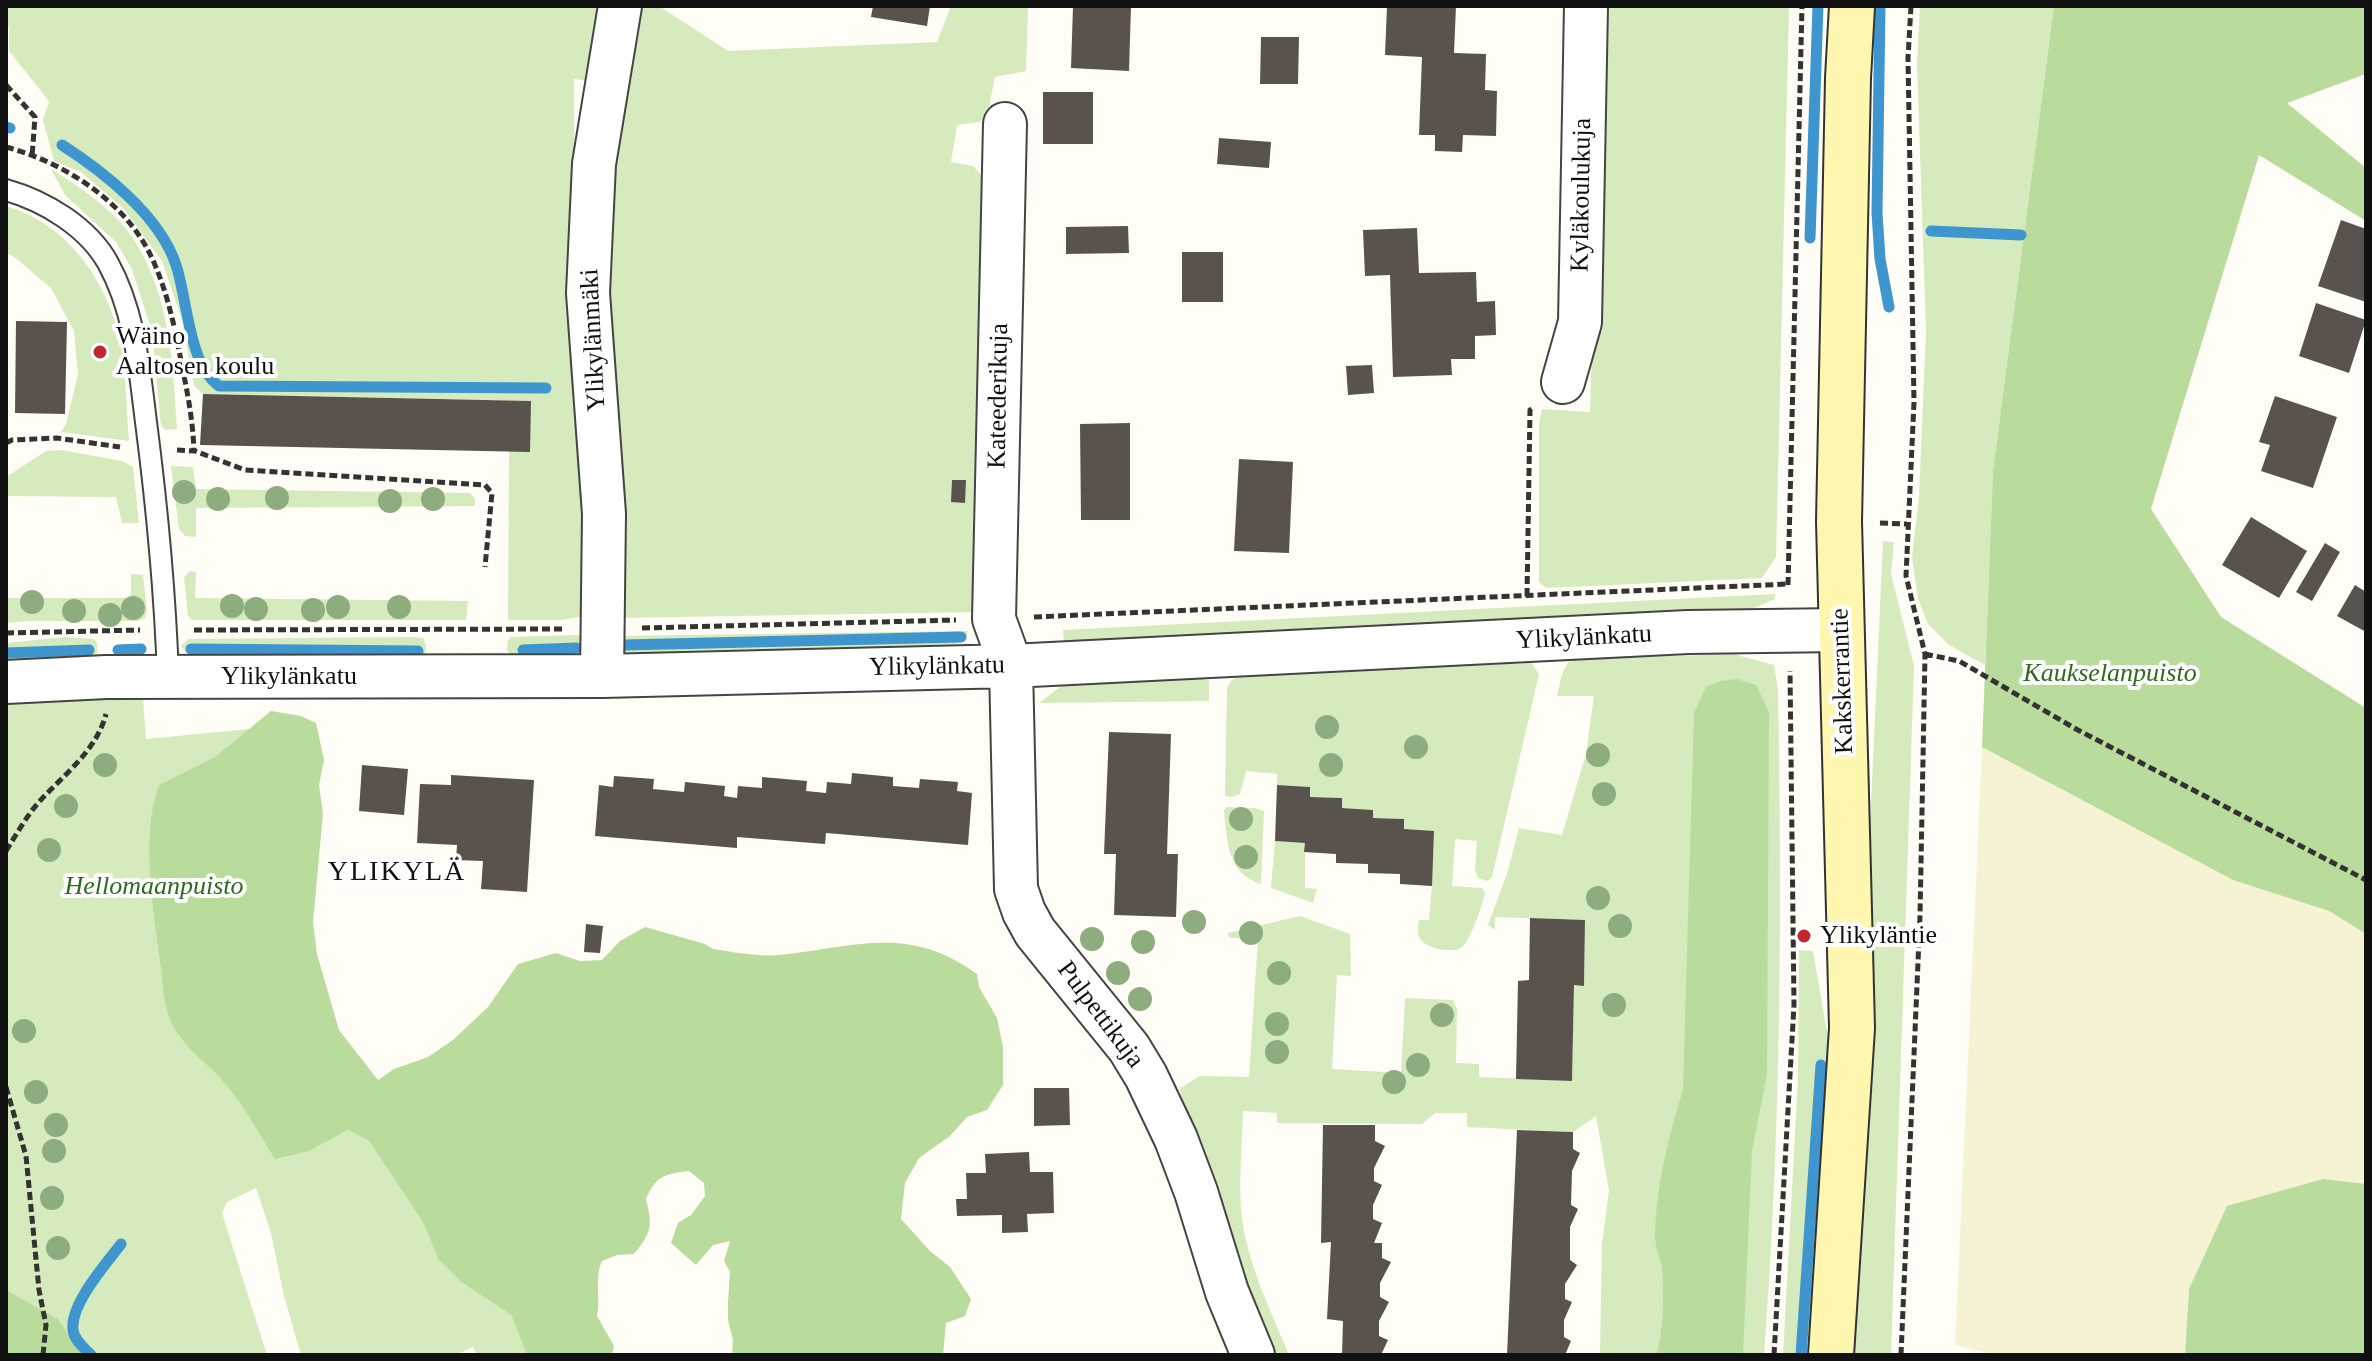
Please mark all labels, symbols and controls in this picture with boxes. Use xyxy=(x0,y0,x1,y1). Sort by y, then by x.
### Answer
street label: Kyläkoulukuja xyxy=(1565,117,1599,273)
street label: Ylikylänmäki xyxy=(575,268,613,412)
place label: Wäino Aaltosen koulu xyxy=(116,321,274,382)
street label: Kateederikuja xyxy=(982,323,1016,469)
marker: Wäino Aaltosen koulu xyxy=(91,343,109,361)
street label: Kakskerrantie xyxy=(1825,608,1861,754)
street label: Ylikylänkatu xyxy=(1515,619,1653,657)
street label: Ylikylänkatu xyxy=(869,650,1005,684)
park label: Kaukselanpuisto xyxy=(2023,658,2197,690)
street label: Ylikylänkatu xyxy=(221,661,357,693)
district label: YLIKYLÄ xyxy=(328,856,466,890)
park label: Hellomaanpuisto xyxy=(64,871,244,903)
place label: Ylikyläntie xyxy=(1820,920,1937,952)
marker: Ylikyläntie xyxy=(1795,927,1813,945)
street label: Pulpettikuja xyxy=(1050,955,1150,1075)

